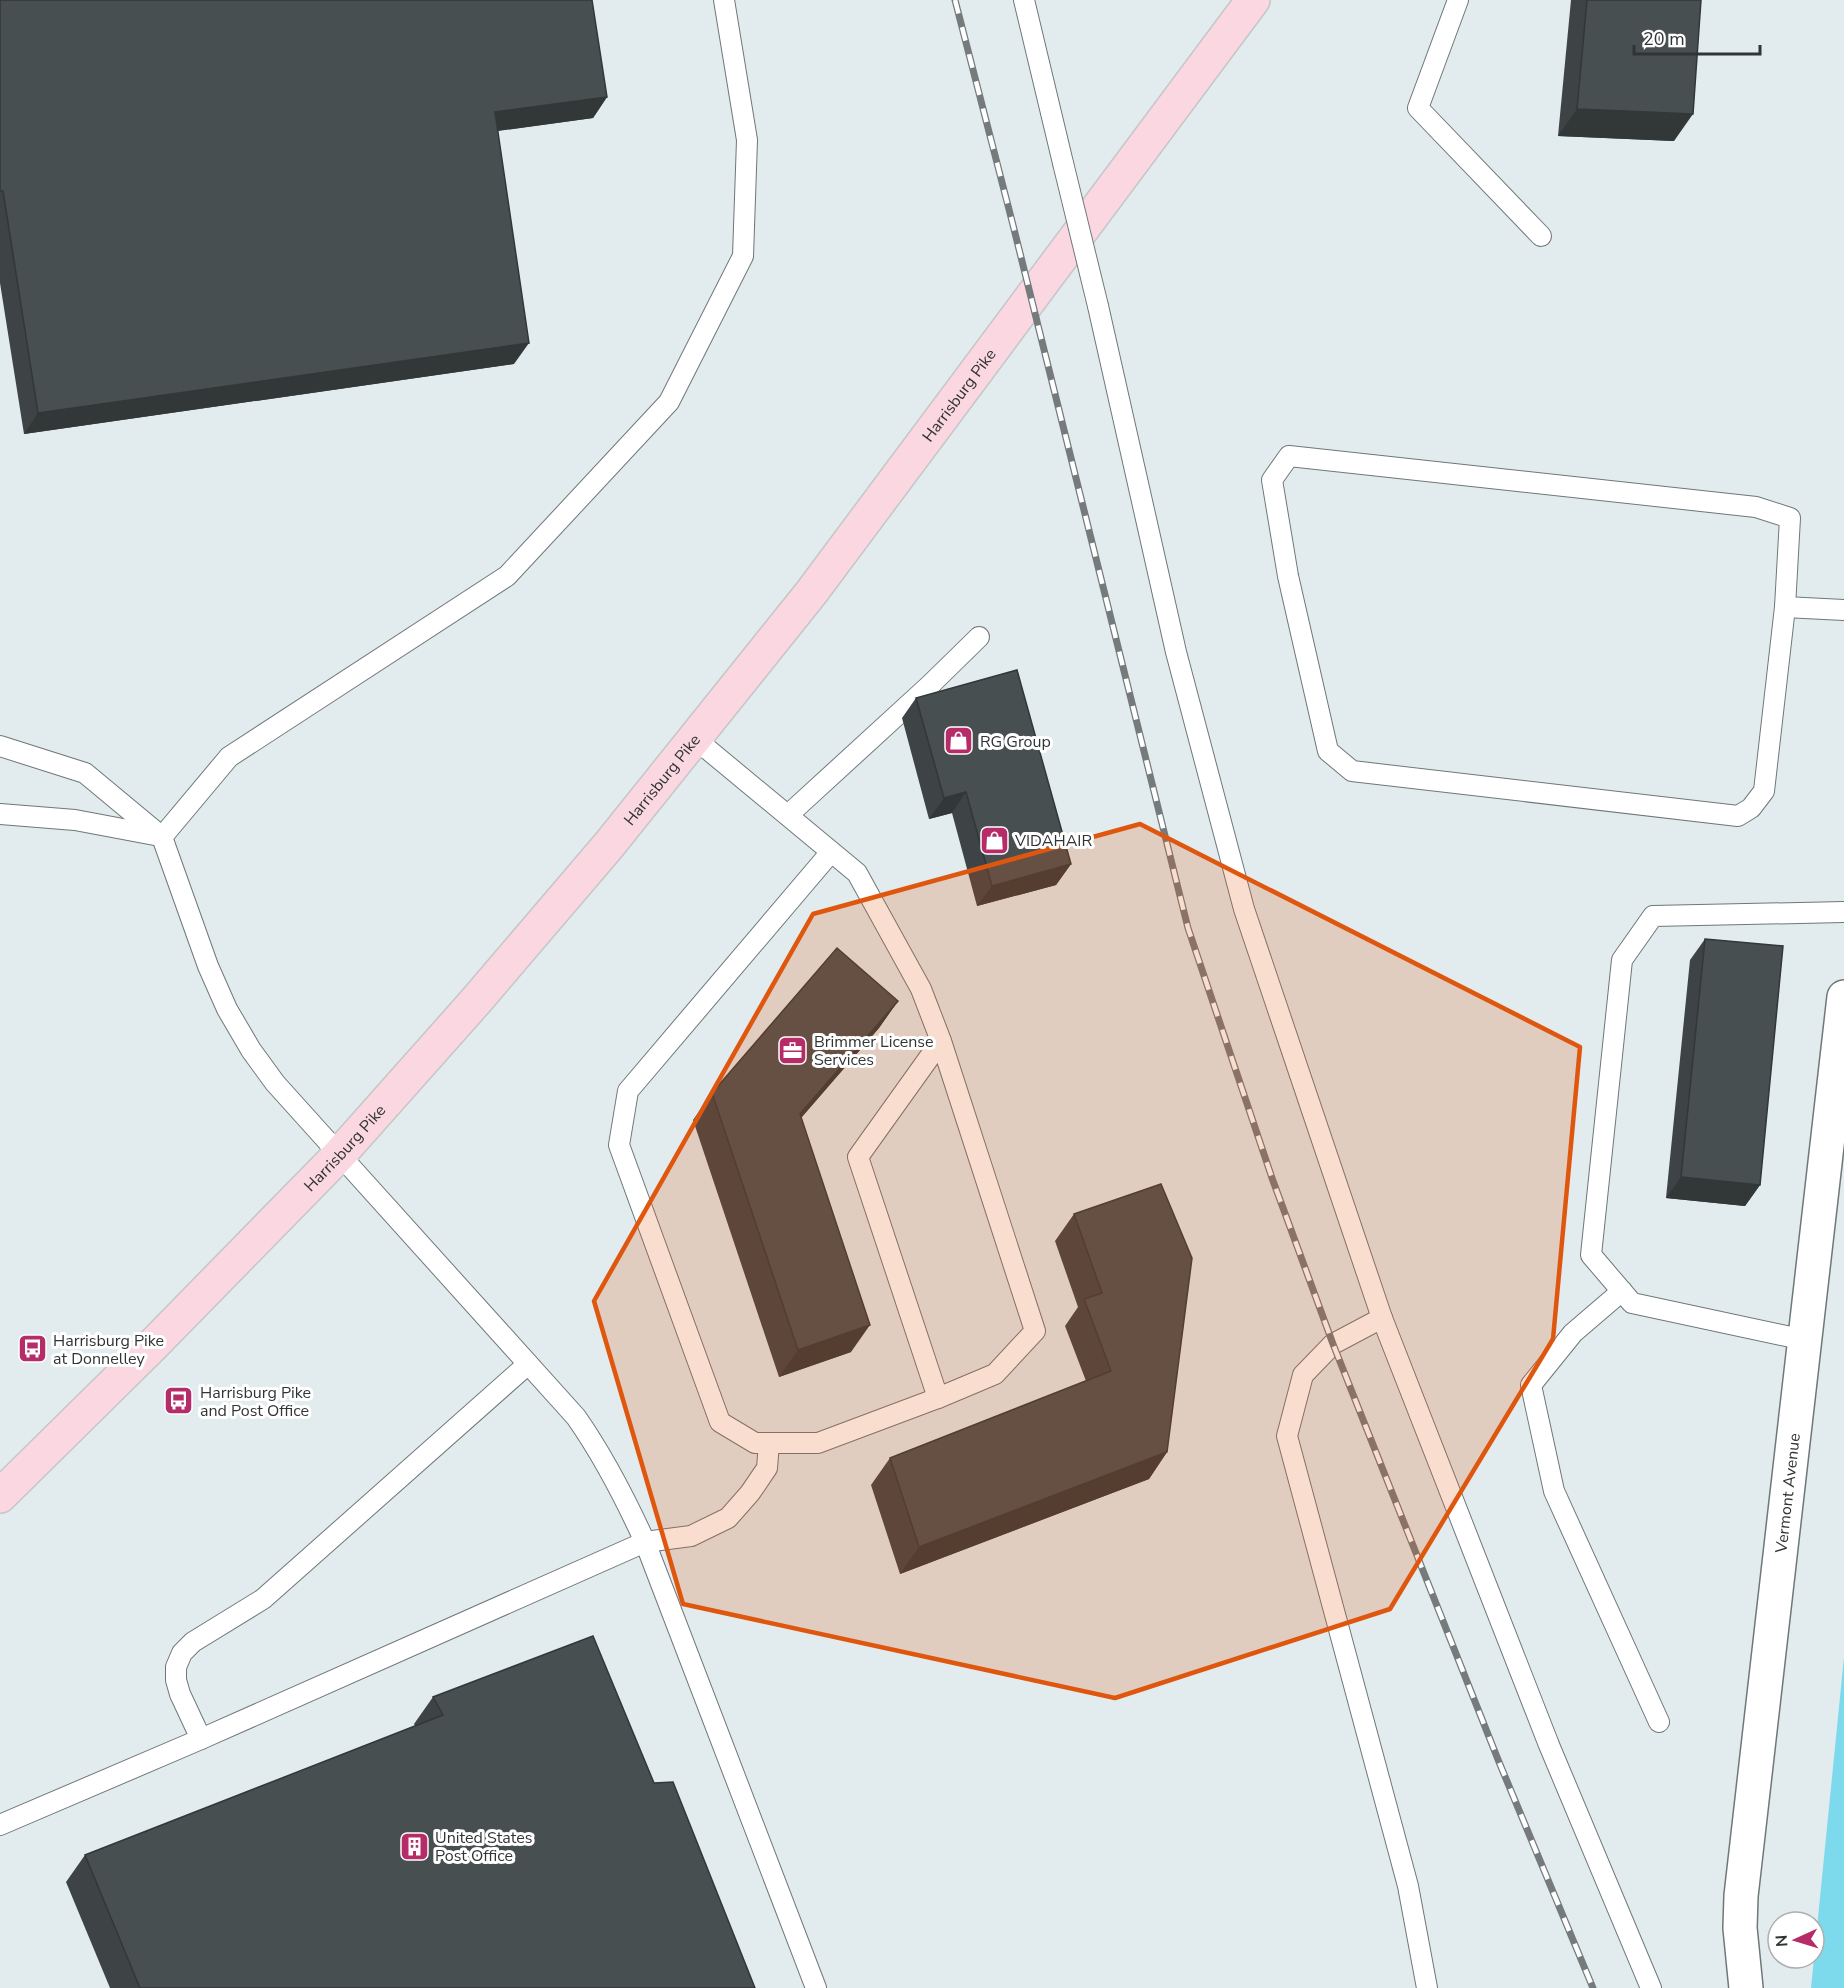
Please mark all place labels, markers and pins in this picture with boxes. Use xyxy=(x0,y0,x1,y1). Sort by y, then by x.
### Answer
shop icon: RG Group xyxy=(943,725,975,757)
place label: RG Group xyxy=(980,731,1051,753)
shop icon: VIDAHAIR xyxy=(978,824,1010,856)
place label: VIDAHAIR xyxy=(1014,830,1092,852)
place label: Brimmer License Services xyxy=(814,1031,933,1071)
office icon: Brimmer License Services xyxy=(777,1034,809,1066)
place label: Harrisburg Pike at Donnelley xyxy=(53,1330,164,1370)
bus stop icon: Harrisburg Pike at Donnelley xyxy=(16,1333,48,1365)
place label: Harrisburg Pike and Post Office xyxy=(200,1382,311,1422)
bus stop icon: Harrisburg Pike and Post Office xyxy=(163,1385,195,1417)
place label: United States Post Office xyxy=(435,1827,533,1867)
building icon: United States Post Office xyxy=(398,1830,430,1862)

